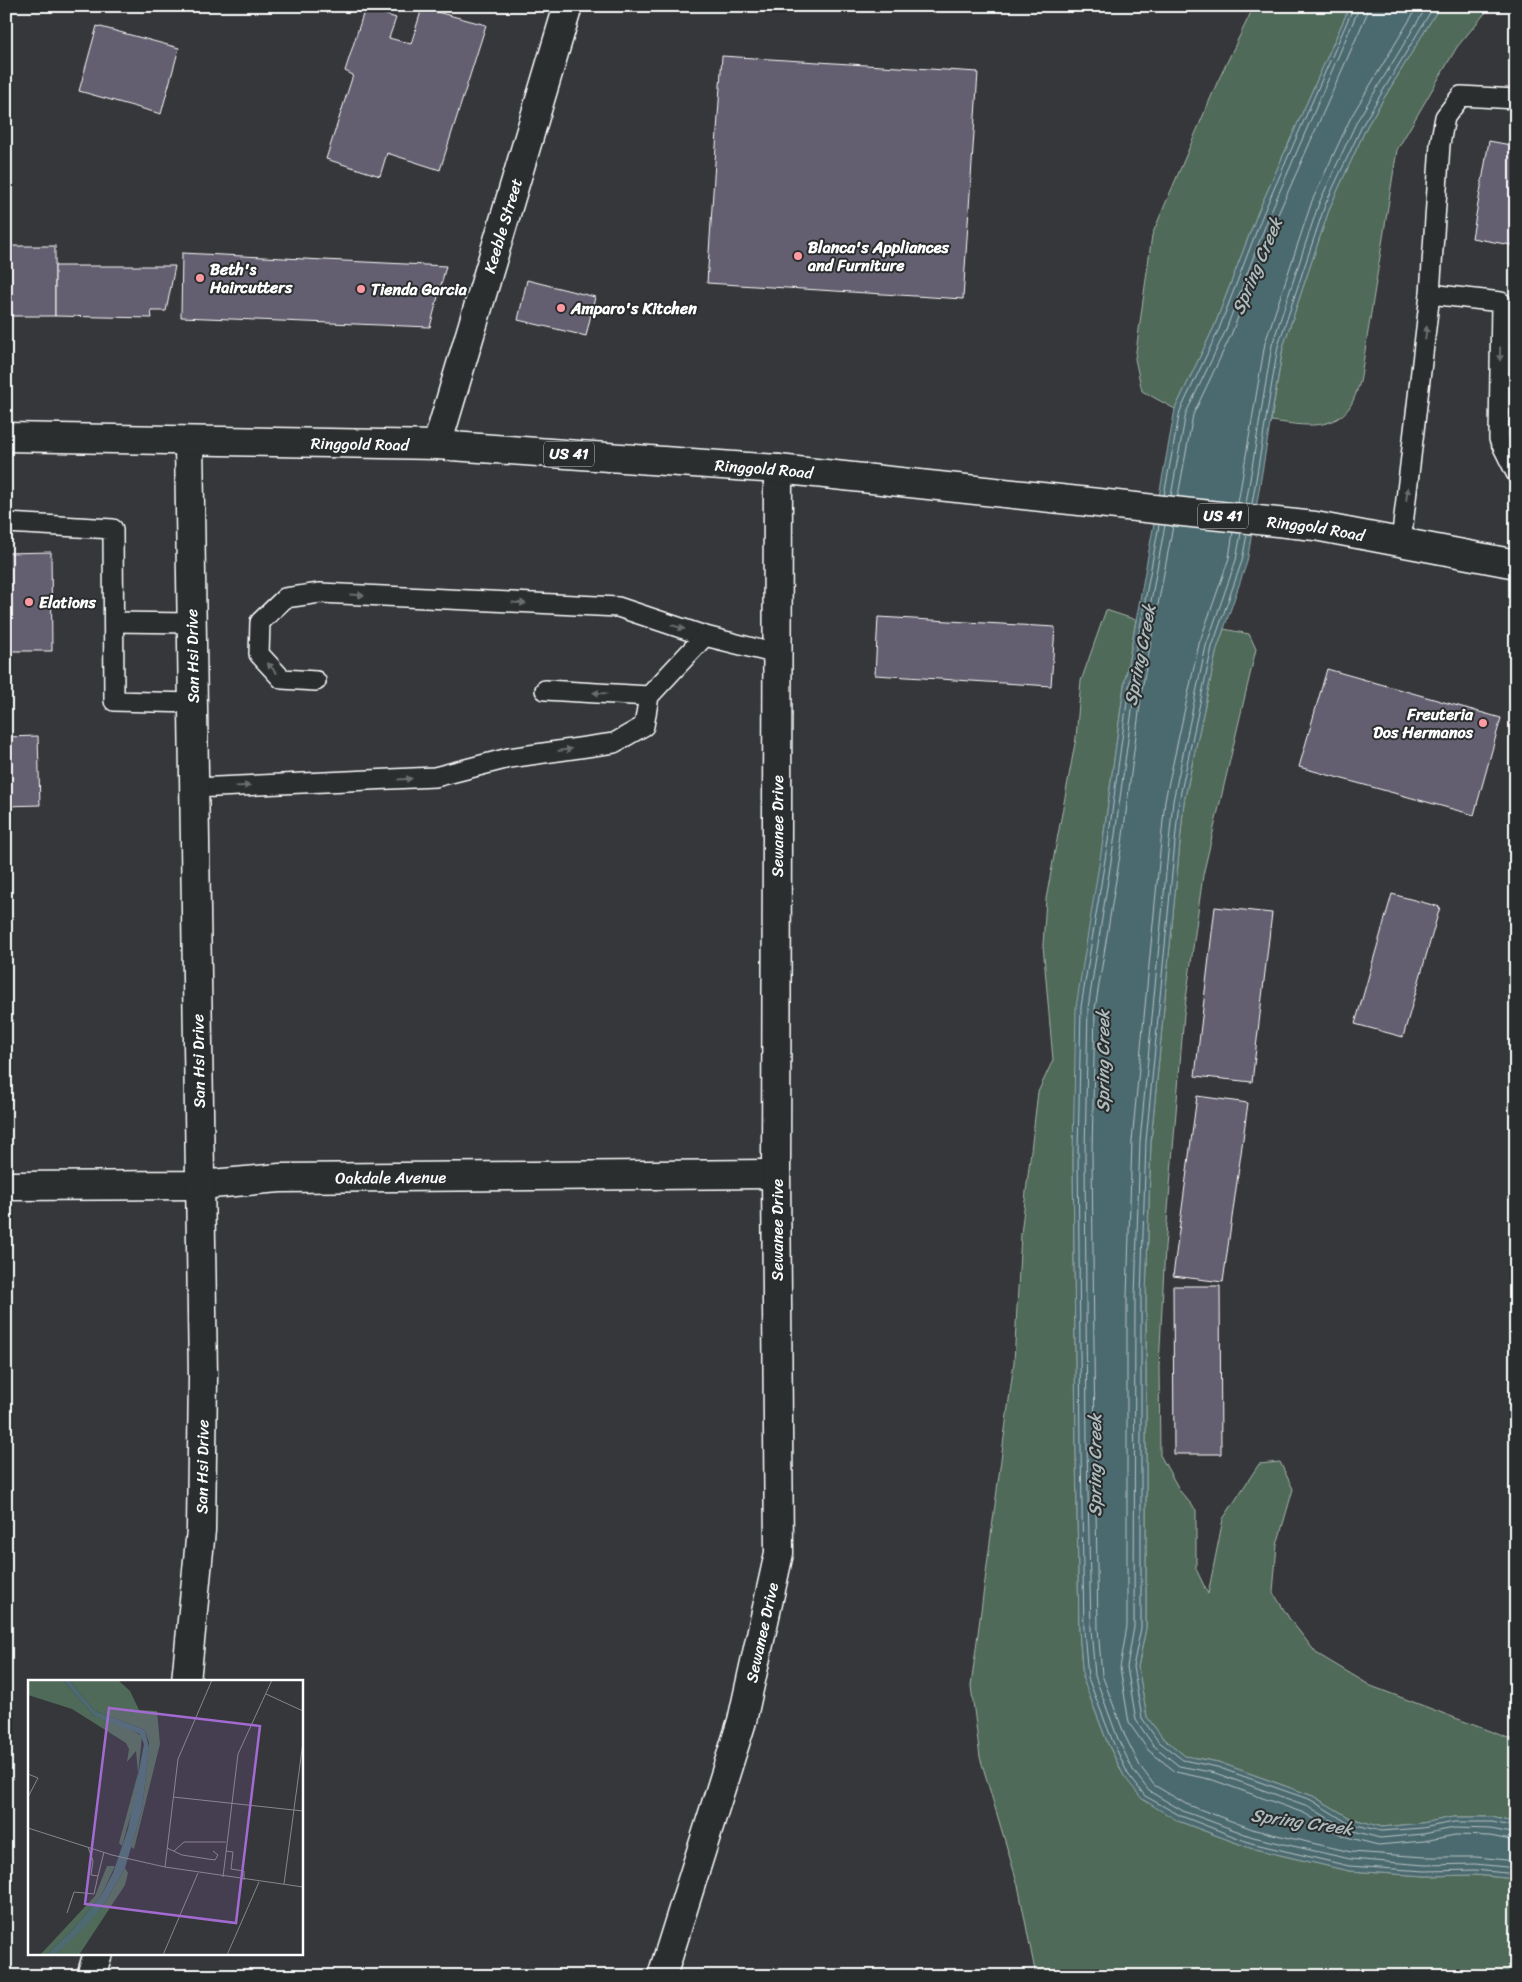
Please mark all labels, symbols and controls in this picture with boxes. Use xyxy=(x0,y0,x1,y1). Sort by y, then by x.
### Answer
street label: Keeble Street xyxy=(475,175,531,277)
water label: Spring Creek xyxy=(1222,211,1292,320)
place label: Blanca's Appliances and Furniture xyxy=(807,233,950,280)
marker: Blanca's Appliances and Furniture xyxy=(792,250,804,262)
place label: Beth's Haircutters xyxy=(209,255,293,302)
marker: Beth's Haircutters xyxy=(194,272,206,284)
place label: Tienda Garcia xyxy=(371,275,468,304)
marker: Tienda Garcia xyxy=(355,283,367,295)
place label: Amparo's Kitchen xyxy=(570,294,697,323)
marker: Amparo's Kitchen xyxy=(555,302,567,314)
one-way arrow xyxy=(1422,324,1430,340)
one-way arrow xyxy=(1496,347,1504,363)
street label: Ringgold Road xyxy=(310,429,411,460)
road number: US 41 xyxy=(544,442,594,466)
street label: Ringgold Road xyxy=(714,451,816,488)
one-way arrow xyxy=(1403,486,1411,502)
road number: US 41 xyxy=(1198,504,1248,528)
street label: Ringgold Road xyxy=(1266,507,1369,550)
place label: Elations xyxy=(39,588,96,617)
one-way arrow xyxy=(349,591,365,599)
marker: Elations xyxy=(23,596,35,608)
one-way arrow xyxy=(511,599,527,607)
water label: Spring Creek xyxy=(1114,600,1166,709)
street label: San Hsi Drive xyxy=(177,609,208,703)
one-way arrow xyxy=(671,624,686,631)
one-way arrow xyxy=(266,663,278,675)
one-way arrow xyxy=(592,688,608,696)
place label: Freuteria Dos Hermanos xyxy=(1373,700,1474,747)
marker: Freuteria Dos Hermanos xyxy=(1477,717,1489,729)
one-way arrow xyxy=(557,746,573,754)
one-way arrow xyxy=(397,774,413,782)
street label: Sewanee Drive xyxy=(763,775,792,877)
one-way arrow xyxy=(235,781,251,789)
water label: Spring Creek xyxy=(1087,1008,1119,1112)
street label: San Hsi Drive xyxy=(183,1014,214,1108)
street label: Oakdale Avenue xyxy=(335,1163,447,1193)
street label: Sewanee Drive xyxy=(763,1179,792,1281)
water label: Spring Creek xyxy=(1079,1412,1111,1516)
street label: San Hsi Drive xyxy=(187,1419,217,1514)
street label: Sewanee Drive xyxy=(737,1579,787,1685)
inset map xyxy=(28,1680,302,1954)
water label: Spring Creek xyxy=(1249,1799,1357,1845)

